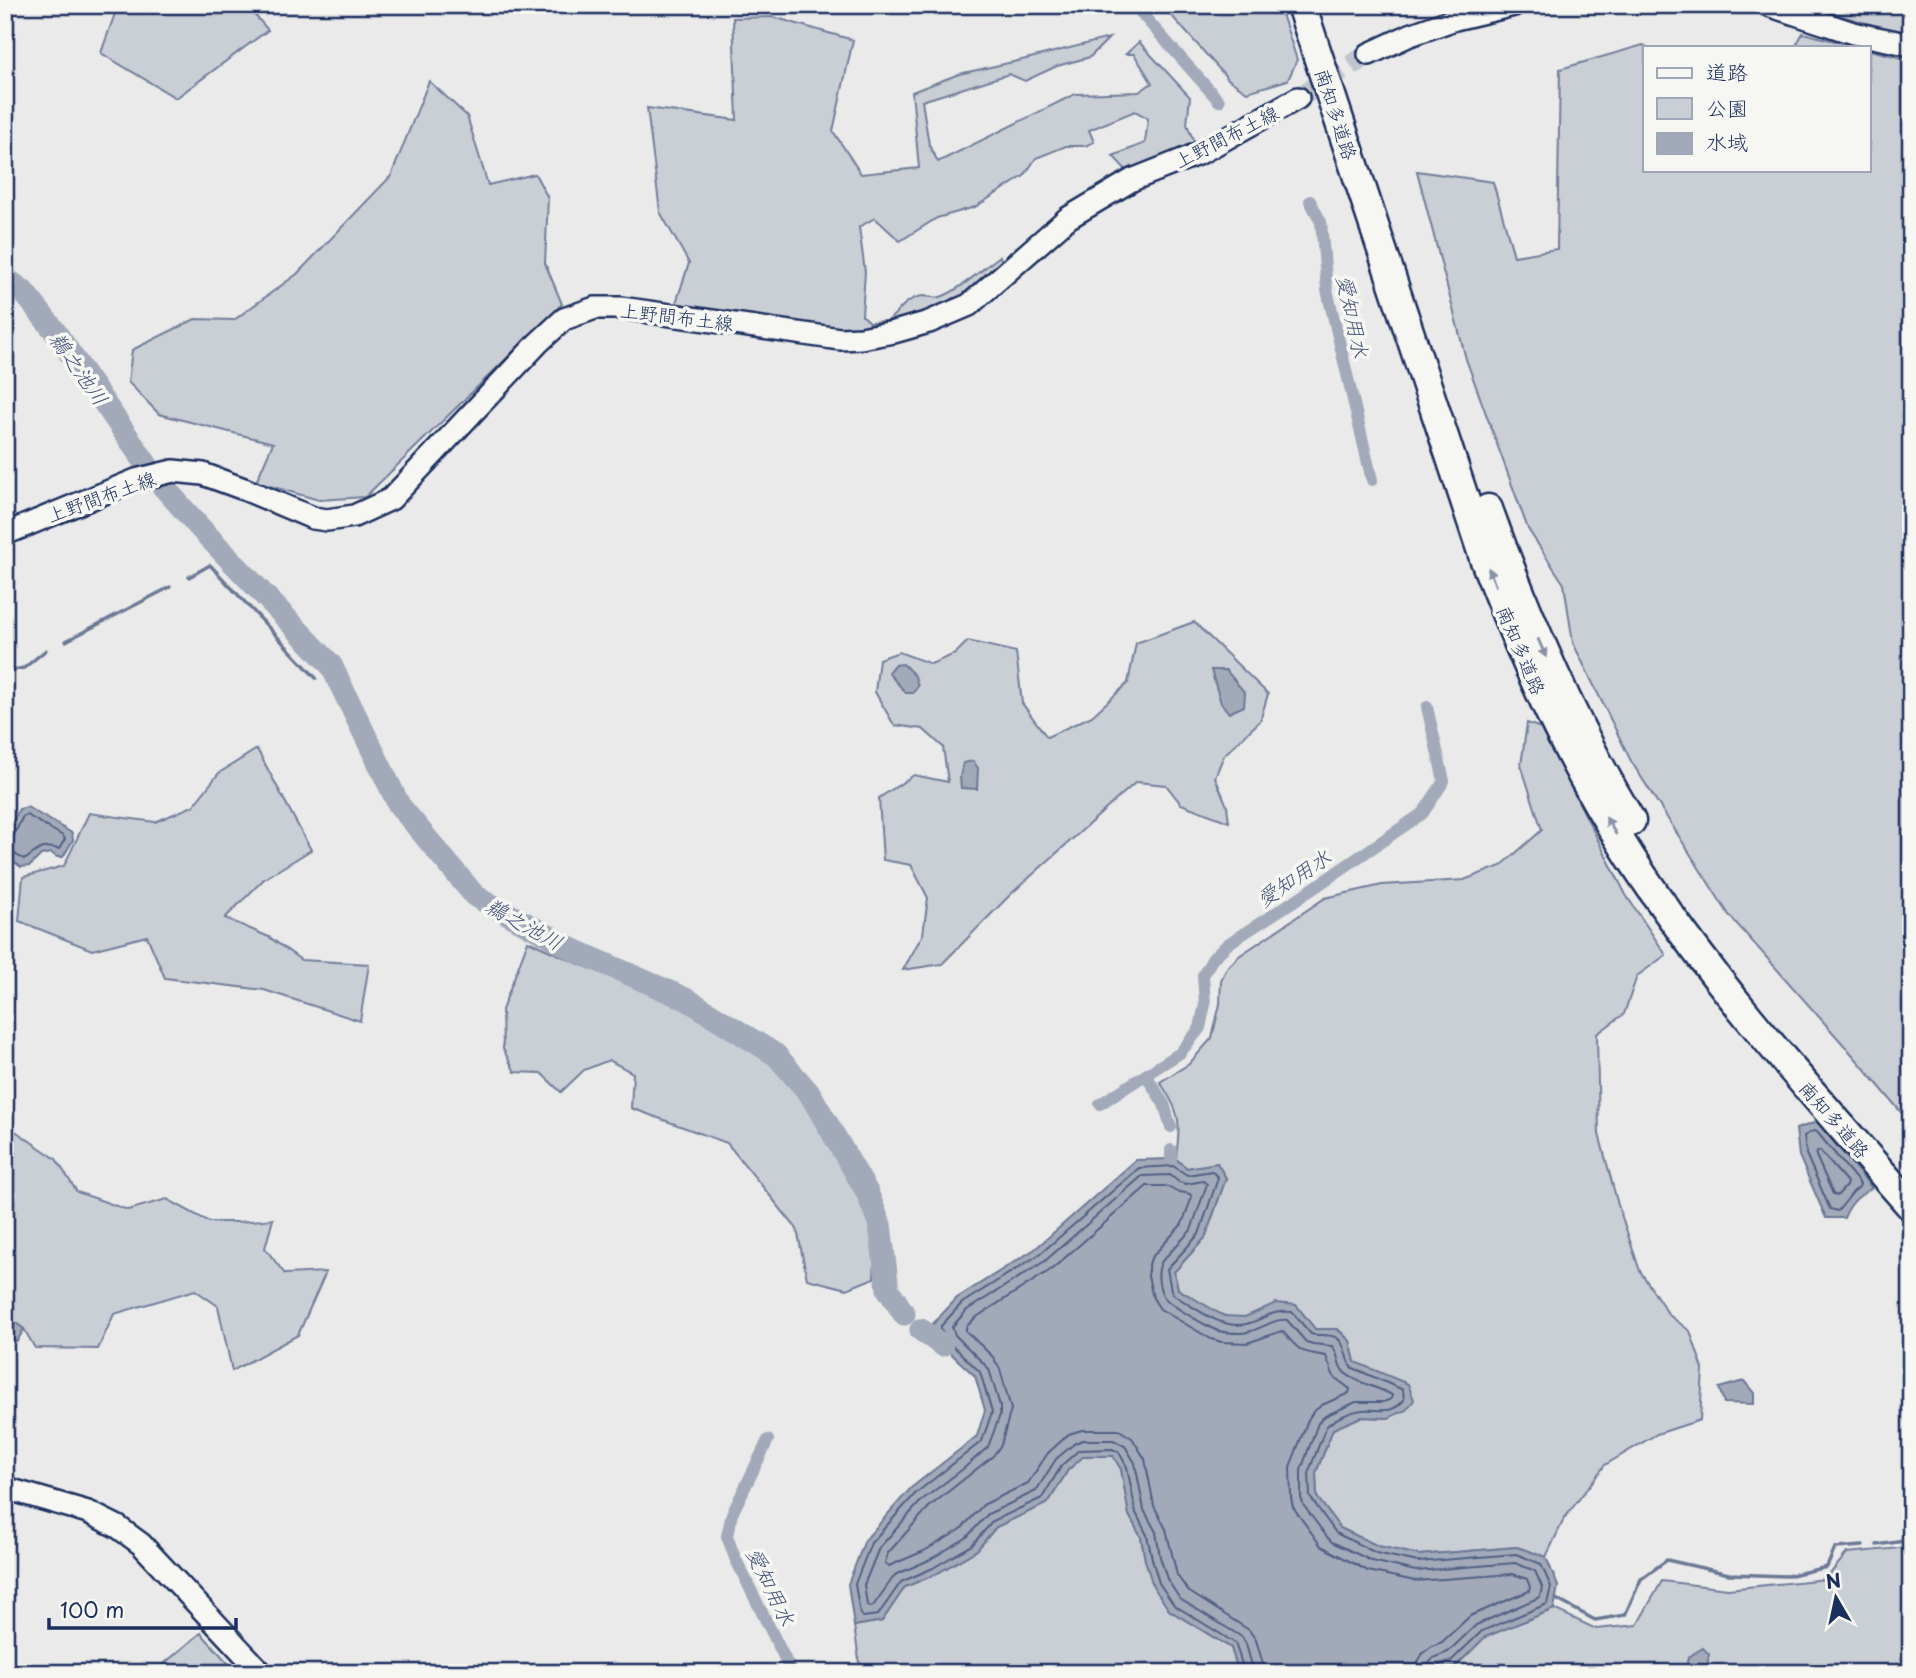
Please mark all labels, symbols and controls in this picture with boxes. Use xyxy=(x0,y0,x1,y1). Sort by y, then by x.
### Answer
legend xyxy=(1643,46,1870,172)
text: 道路 xyxy=(1706,55,1748,87)
street label: 南知多道路 xyxy=(1309,64,1365,164)
text: 公園 xyxy=(1706,91,1748,123)
street label: 上野間布土線 xyxy=(1169,98,1283,174)
text: 水域 xyxy=(1706,125,1748,157)
water label: 愛知用水 xyxy=(1330,272,1378,360)
street label: 上野間布土線 xyxy=(619,295,735,337)
water label: 鵜之池川 xyxy=(43,324,117,412)
street label: 上野間布土線 xyxy=(43,463,159,529)
one-way arrow xyxy=(1486,566,1497,587)
street label: 南知多道路 xyxy=(1491,601,1553,699)
one-way arrow xyxy=(1537,638,1548,659)
one-way arrow xyxy=(1605,816,1618,835)
water label: 愛知用水 xyxy=(1249,840,1337,914)
water label: 鵜之池川 xyxy=(481,889,569,957)
street label: 南知多道路 xyxy=(1793,1074,1877,1164)
water label: 愛知用水 xyxy=(739,1541,805,1631)
north arrow xyxy=(1800,1562,1870,1632)
text: N xyxy=(1824,1565,1843,1595)
scale bar xyxy=(49,1587,236,1631)
text: 100 m xyxy=(60,1593,124,1625)

